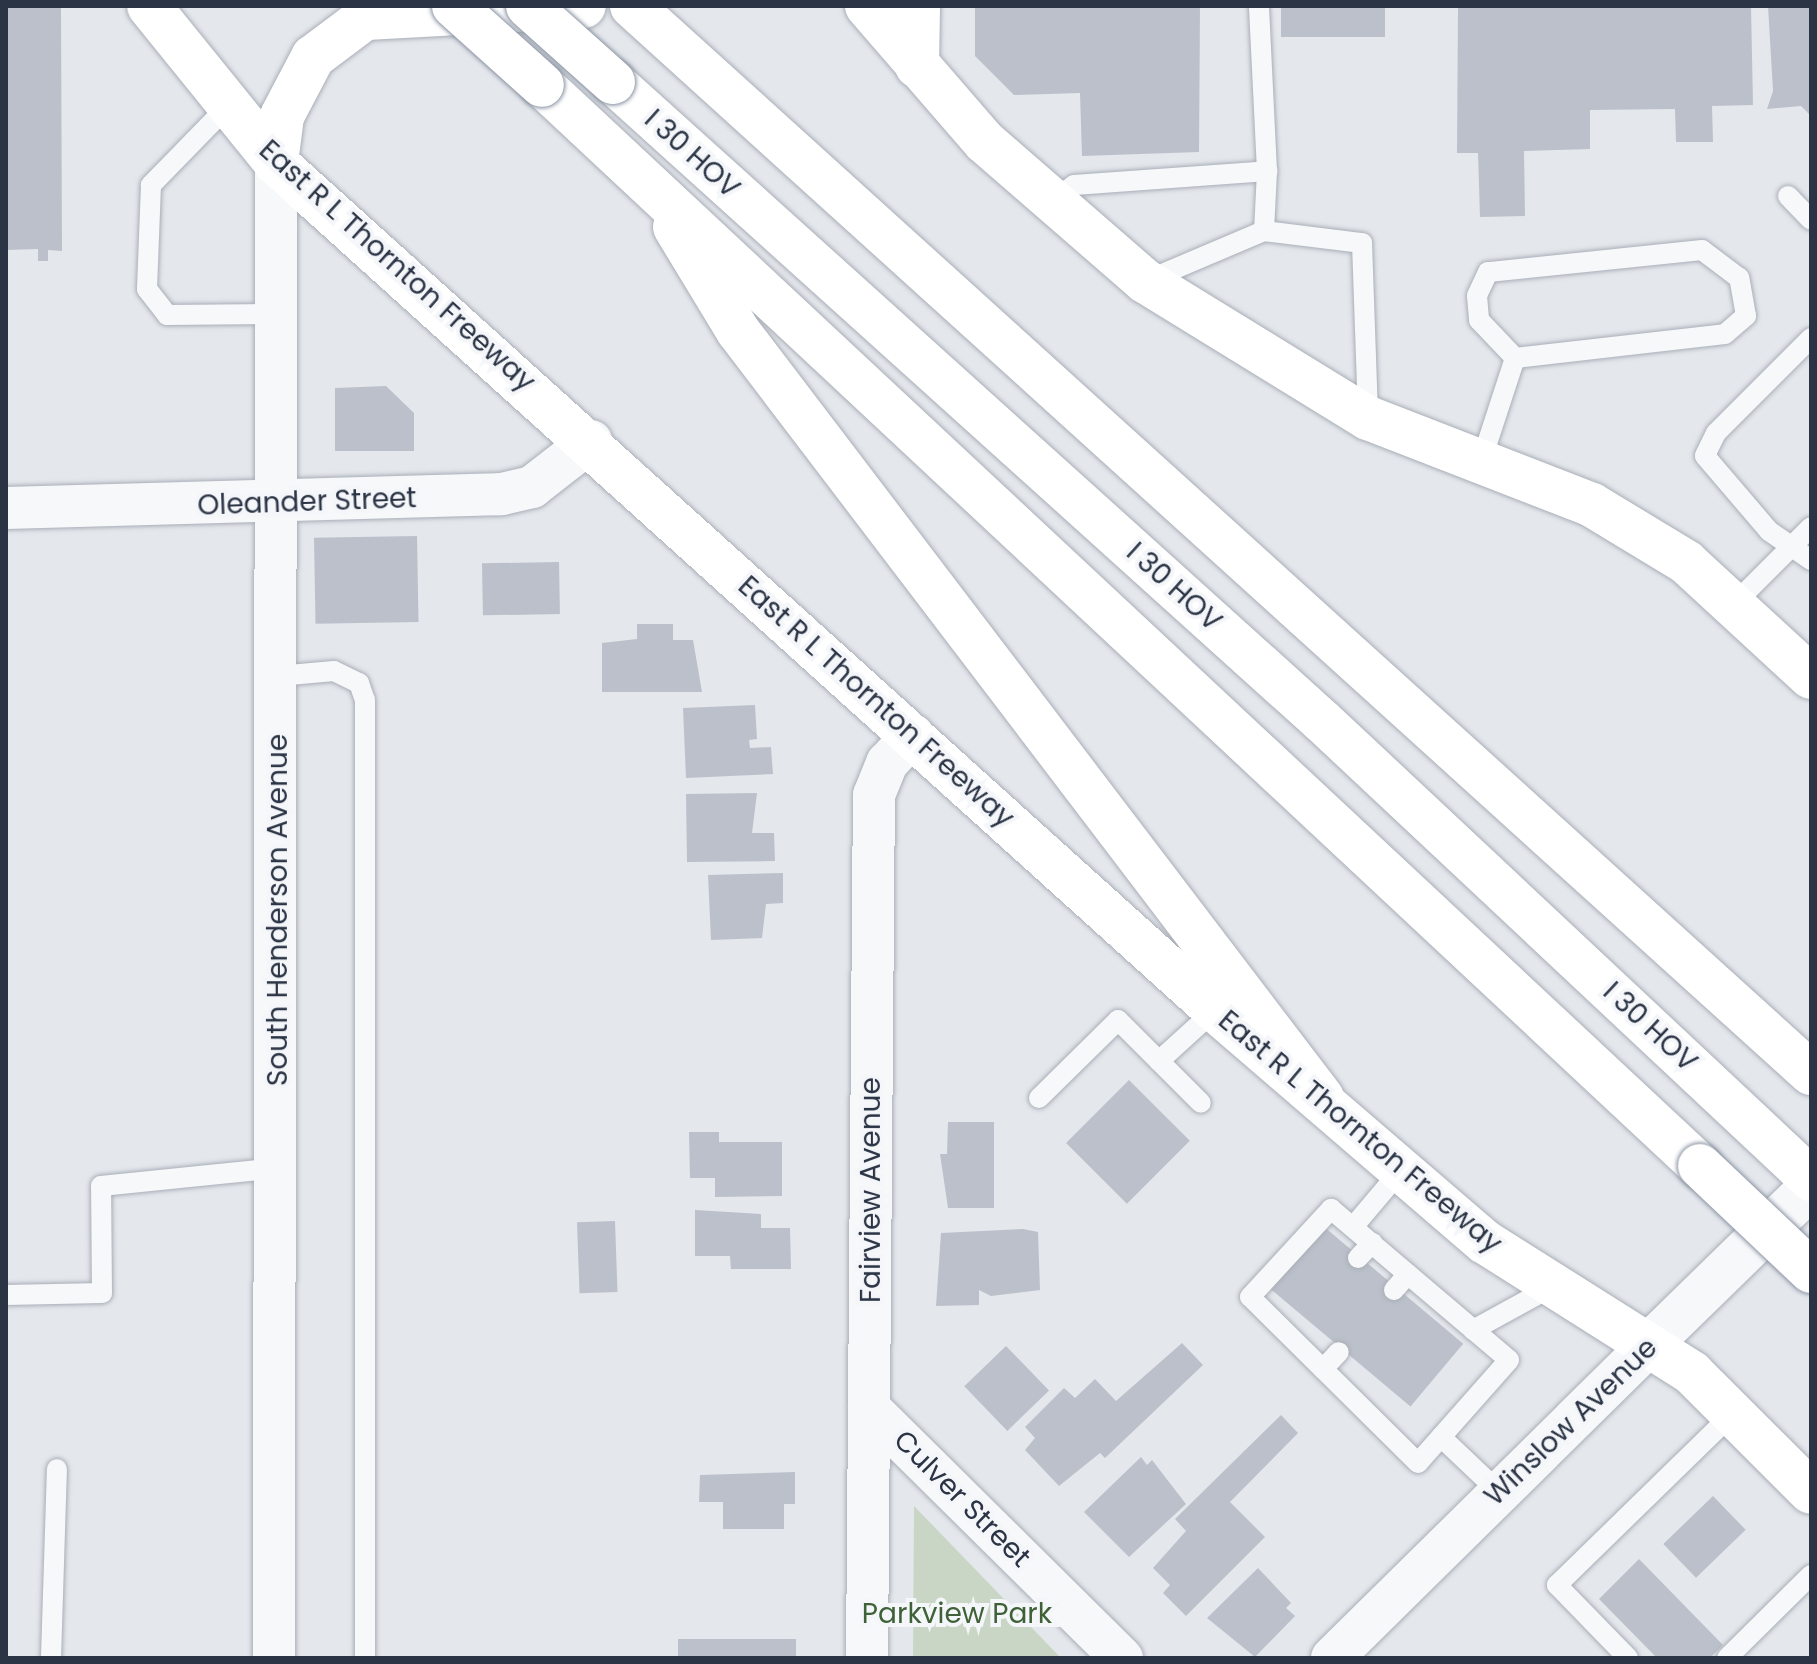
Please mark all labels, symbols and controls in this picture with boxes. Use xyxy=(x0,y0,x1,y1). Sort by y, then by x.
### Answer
street label: I 30 HOV xyxy=(638,103,746,205)
street label: East R L Thornton Freeway xyxy=(252,133,542,399)
street label: Oleander Street xyxy=(197,481,417,523)
street label: I 30 HOV xyxy=(1120,536,1228,638)
street label: East R L Thornton Freeway xyxy=(731,569,1021,835)
street label: South Henderson Avenue xyxy=(261,734,295,1086)
street label: I 30 HOV xyxy=(1596,975,1704,1079)
street label: East R L Thornton Freeway xyxy=(1212,1004,1508,1260)
street label: Fairview Avenue xyxy=(854,1077,888,1303)
street label: Winslow Avenue xyxy=(1478,1331,1664,1513)
street label: Culver Street xyxy=(887,1424,1037,1574)
park label: Parkview Park xyxy=(862,1597,1052,1631)

